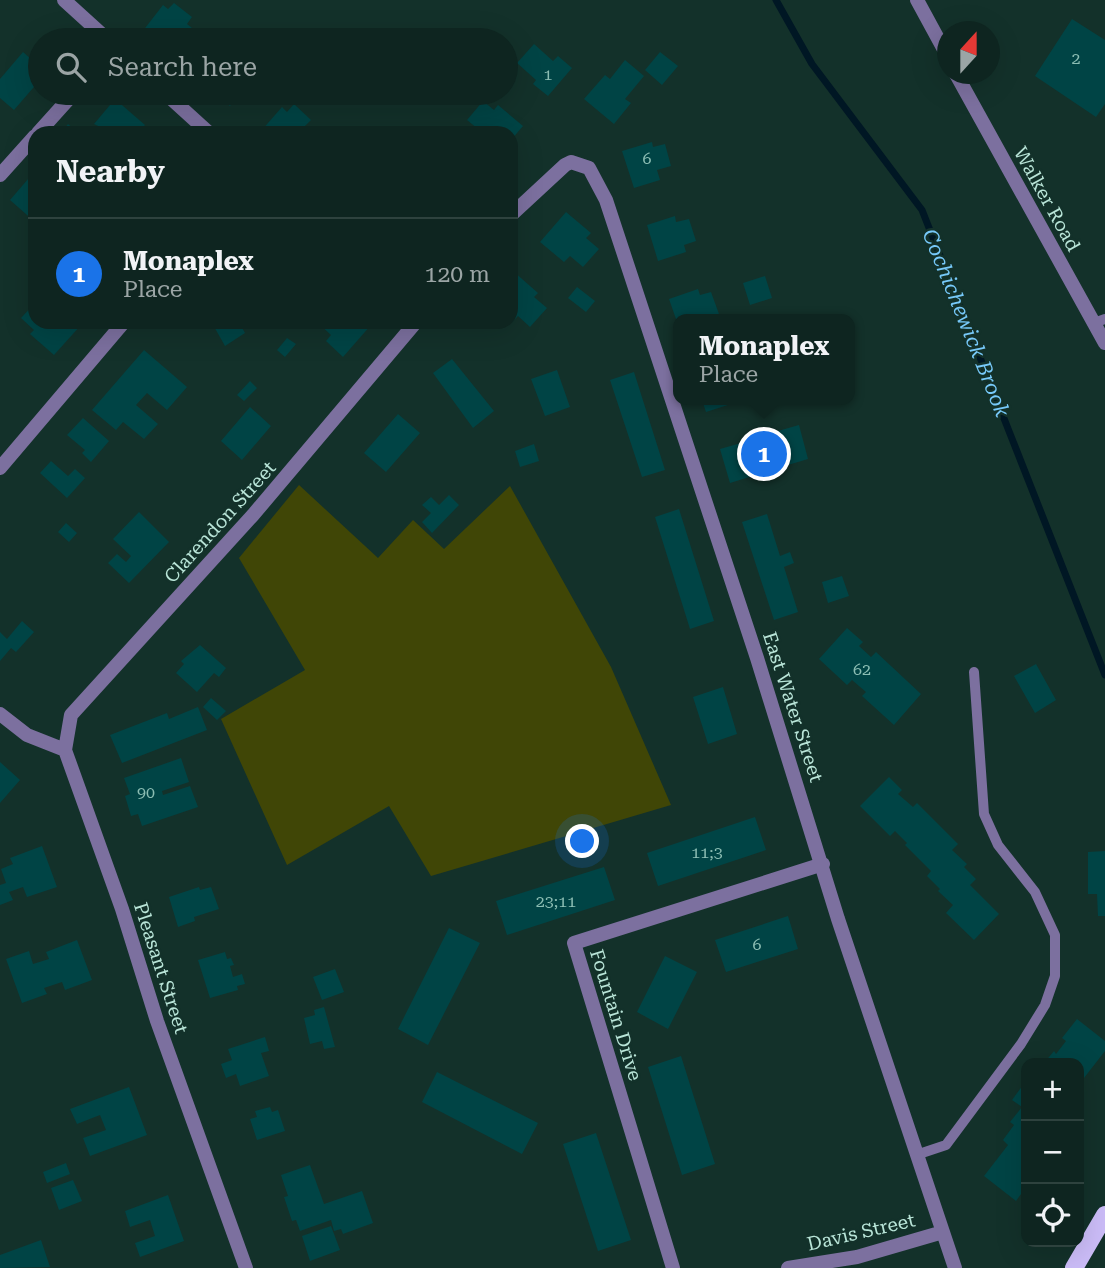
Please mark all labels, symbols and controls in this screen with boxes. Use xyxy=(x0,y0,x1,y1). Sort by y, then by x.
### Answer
north arrow xyxy=(937,21,1000,84)
search box xyxy=(28,28,518,105)
icon: search xyxy=(52,48,90,86)
house number: 2 xyxy=(1072,49,1081,68)
text: Search here xyxy=(108,52,257,82)
house number: 1 xyxy=(544,65,553,84)
street label: Walker Road xyxy=(1009,143,1085,255)
house number: 6 xyxy=(643,149,652,168)
text: Nearby xyxy=(56,154,165,189)
water label: Cochichewick Brook xyxy=(917,226,1015,421)
text: Monaplex xyxy=(123,246,254,276)
text: 1 xyxy=(73,261,85,288)
text: 120 m xyxy=(425,261,490,288)
text: Place xyxy=(123,276,182,303)
popup xyxy=(673,314,855,405)
text: Monaplex xyxy=(699,331,829,361)
text: Place xyxy=(699,361,758,388)
pin: 1 xyxy=(741,428,787,480)
street label: Clarendon Street xyxy=(159,457,281,587)
street label: East Water Street xyxy=(758,629,828,785)
house number: 62 xyxy=(853,660,871,679)
house number: 90 xyxy=(137,783,155,802)
your location xyxy=(565,824,599,858)
house number: 11;3 xyxy=(691,843,723,862)
house number: 23;11 xyxy=(536,892,576,911)
street label: Pleasant Street xyxy=(129,900,193,1036)
house number: 6 xyxy=(753,935,762,954)
street label: Fountain Drive xyxy=(585,946,647,1084)
map controls xyxy=(1021,1058,1084,1247)
button: + xyxy=(1021,1058,1084,1121)
button: − xyxy=(1021,1121,1084,1184)
button: locate xyxy=(1021,1184,1084,1247)
street label: Davis Street xyxy=(805,1208,917,1256)

